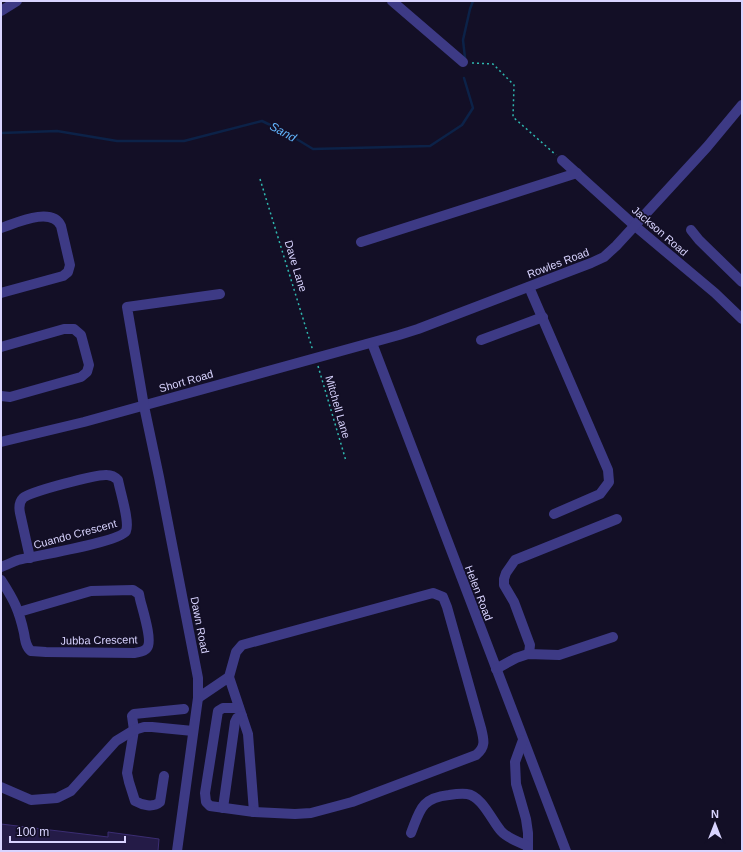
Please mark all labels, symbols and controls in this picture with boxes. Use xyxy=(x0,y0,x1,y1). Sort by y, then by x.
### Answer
water label: Sand xyxy=(267,119,299,145)
street label: Jackson Road xyxy=(630,204,690,258)
street label: Dave Lane xyxy=(282,239,310,293)
street label: Rowles Road xyxy=(525,246,591,280)
street label: Short Road xyxy=(158,368,214,394)
street label: Mitchell Lane xyxy=(323,374,353,440)
street label: Cuando Crescent xyxy=(32,517,118,551)
street label: Helen Road xyxy=(463,564,495,622)
street label: Dawn Road xyxy=(189,596,211,654)
street label: Jubba Crescent xyxy=(60,633,138,647)
north arrow xyxy=(695,804,735,844)
text: N xyxy=(711,808,719,820)
scale bar xyxy=(10,818,125,844)
text: 100 m xyxy=(16,825,49,839)

